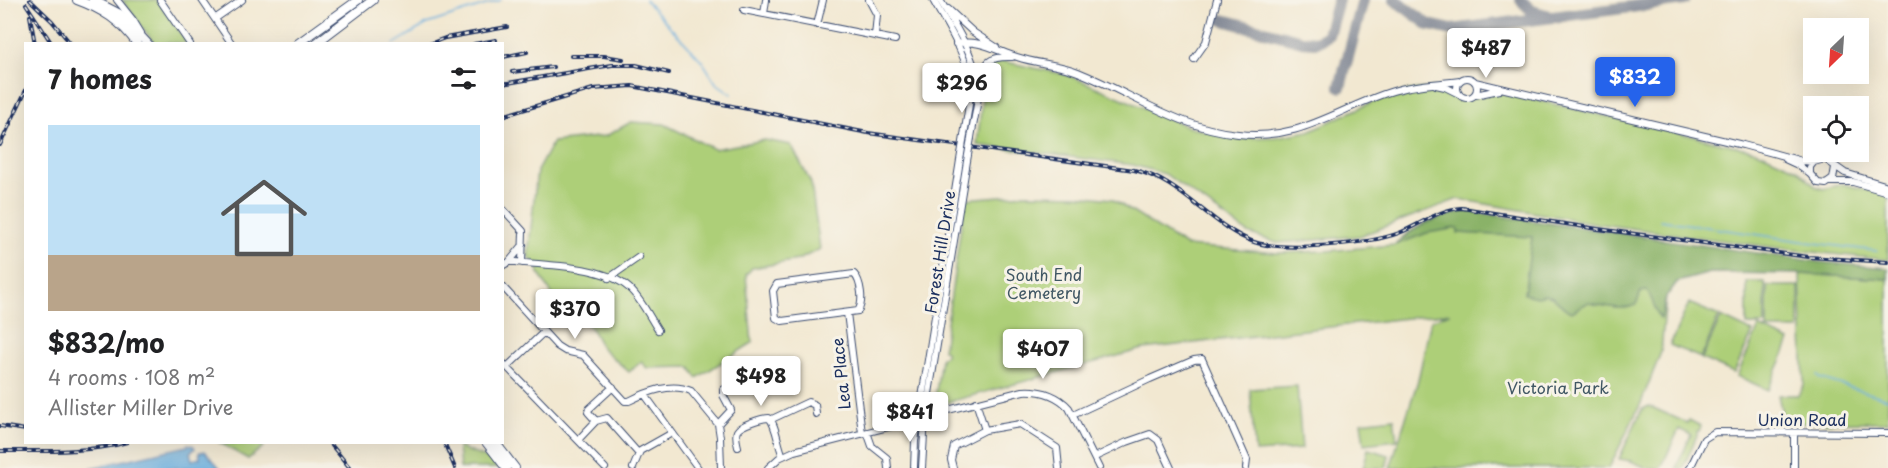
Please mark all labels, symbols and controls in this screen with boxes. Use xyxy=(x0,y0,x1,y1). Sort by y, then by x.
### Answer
north arrow xyxy=(1803,18,1869,84)
map controls xyxy=(1803,18,1869,162)
pin: $487 xyxy=(1450,28,1522,79)
text: $487 xyxy=(1461,32,1511,62)
pin: $832 xyxy=(1599,57,1671,108)
text: 7 homes xyxy=(48,59,152,98)
text: $832 xyxy=(1609,61,1661,91)
icon: filters xyxy=(447,62,480,95)
pin: $296 xyxy=(926,63,998,114)
text: $296 xyxy=(936,67,988,97)
button: locate xyxy=(1803,96,1869,162)
icon: home xyxy=(210,164,318,272)
street label: Forest Hill Drive xyxy=(917,189,961,315)
park label: South End Cemetery xyxy=(1006,262,1082,304)
pin: $370 xyxy=(539,289,611,340)
text: $370 xyxy=(549,293,601,323)
text: $832/mo xyxy=(48,323,165,362)
pin: $407 xyxy=(1007,329,1079,380)
text: $407 xyxy=(1017,333,1069,363)
street label: Lea Place xyxy=(824,337,856,411)
pin: $498 xyxy=(725,356,797,407)
text: $498 xyxy=(736,360,786,390)
text: 4 rooms · 108 m² xyxy=(48,362,215,392)
park label: Victoria Park xyxy=(1507,375,1609,399)
text: Allister Miller Drive xyxy=(48,392,233,422)
pin: $841 xyxy=(874,392,946,443)
text: $841 xyxy=(886,396,934,426)
street label: Union Road xyxy=(1757,407,1847,431)

